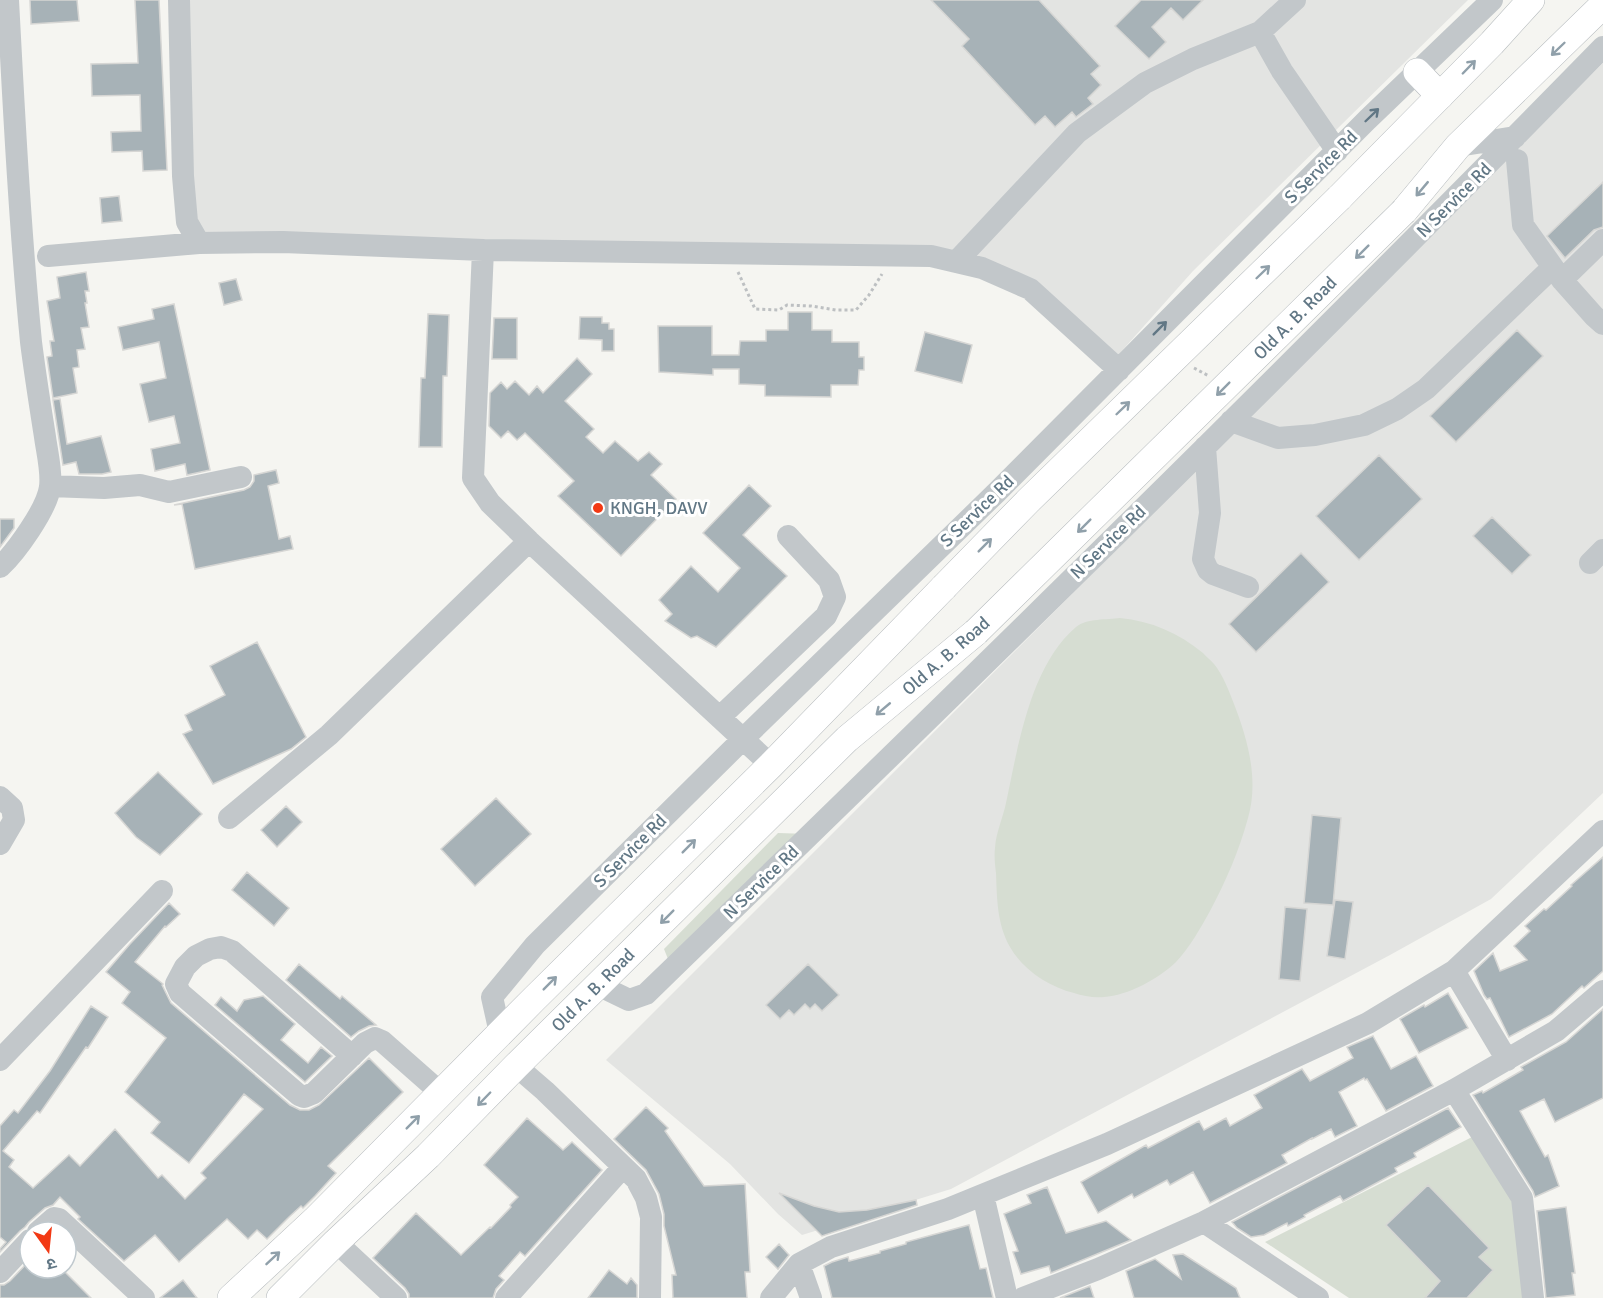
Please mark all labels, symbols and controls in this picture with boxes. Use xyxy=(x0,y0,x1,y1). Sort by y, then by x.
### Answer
one-way arrow xyxy=(1550,42,1565,56)
one-way arrow xyxy=(1461,59,1476,74)
one-way arrow xyxy=(1364,108,1379,123)
street label: S Service Rd xyxy=(1280,126,1362,208)
street label: N Service Rd xyxy=(1412,158,1496,242)
one-way arrow xyxy=(1415,181,1429,196)
one-way arrow xyxy=(1355,245,1370,260)
one-way arrow xyxy=(1256,265,1271,280)
street label: Old A. B. Road xyxy=(1249,272,1341,364)
one-way arrow xyxy=(1153,320,1168,335)
one-way arrow xyxy=(1215,382,1230,396)
one-way arrow xyxy=(1116,401,1131,416)
street label: S Service Rd xyxy=(935,470,1019,552)
place label: KNGH, DAVV xyxy=(610,497,708,519)
marker: KNGH, DAVV xyxy=(591,501,605,515)
street label: N Service Rd xyxy=(1066,501,1150,583)
one-way arrow xyxy=(1076,518,1091,533)
one-way arrow xyxy=(977,538,992,553)
street label: Old A. B. Road xyxy=(898,612,994,700)
one-way arrow xyxy=(875,703,891,716)
street label: S Service Rd xyxy=(589,810,671,892)
one-way arrow xyxy=(681,839,696,854)
street label: N Service Rd xyxy=(719,841,803,923)
one-way arrow xyxy=(659,910,674,925)
street label: Old A. B. Road xyxy=(547,944,639,1036)
one-way arrow xyxy=(543,976,557,991)
one-way arrow xyxy=(476,1092,491,1107)
one-way arrow xyxy=(405,1114,420,1129)
north arrow xyxy=(18,1220,78,1280)
one-way arrow xyxy=(266,1251,281,1265)
text: उ xyxy=(44,1253,59,1275)

